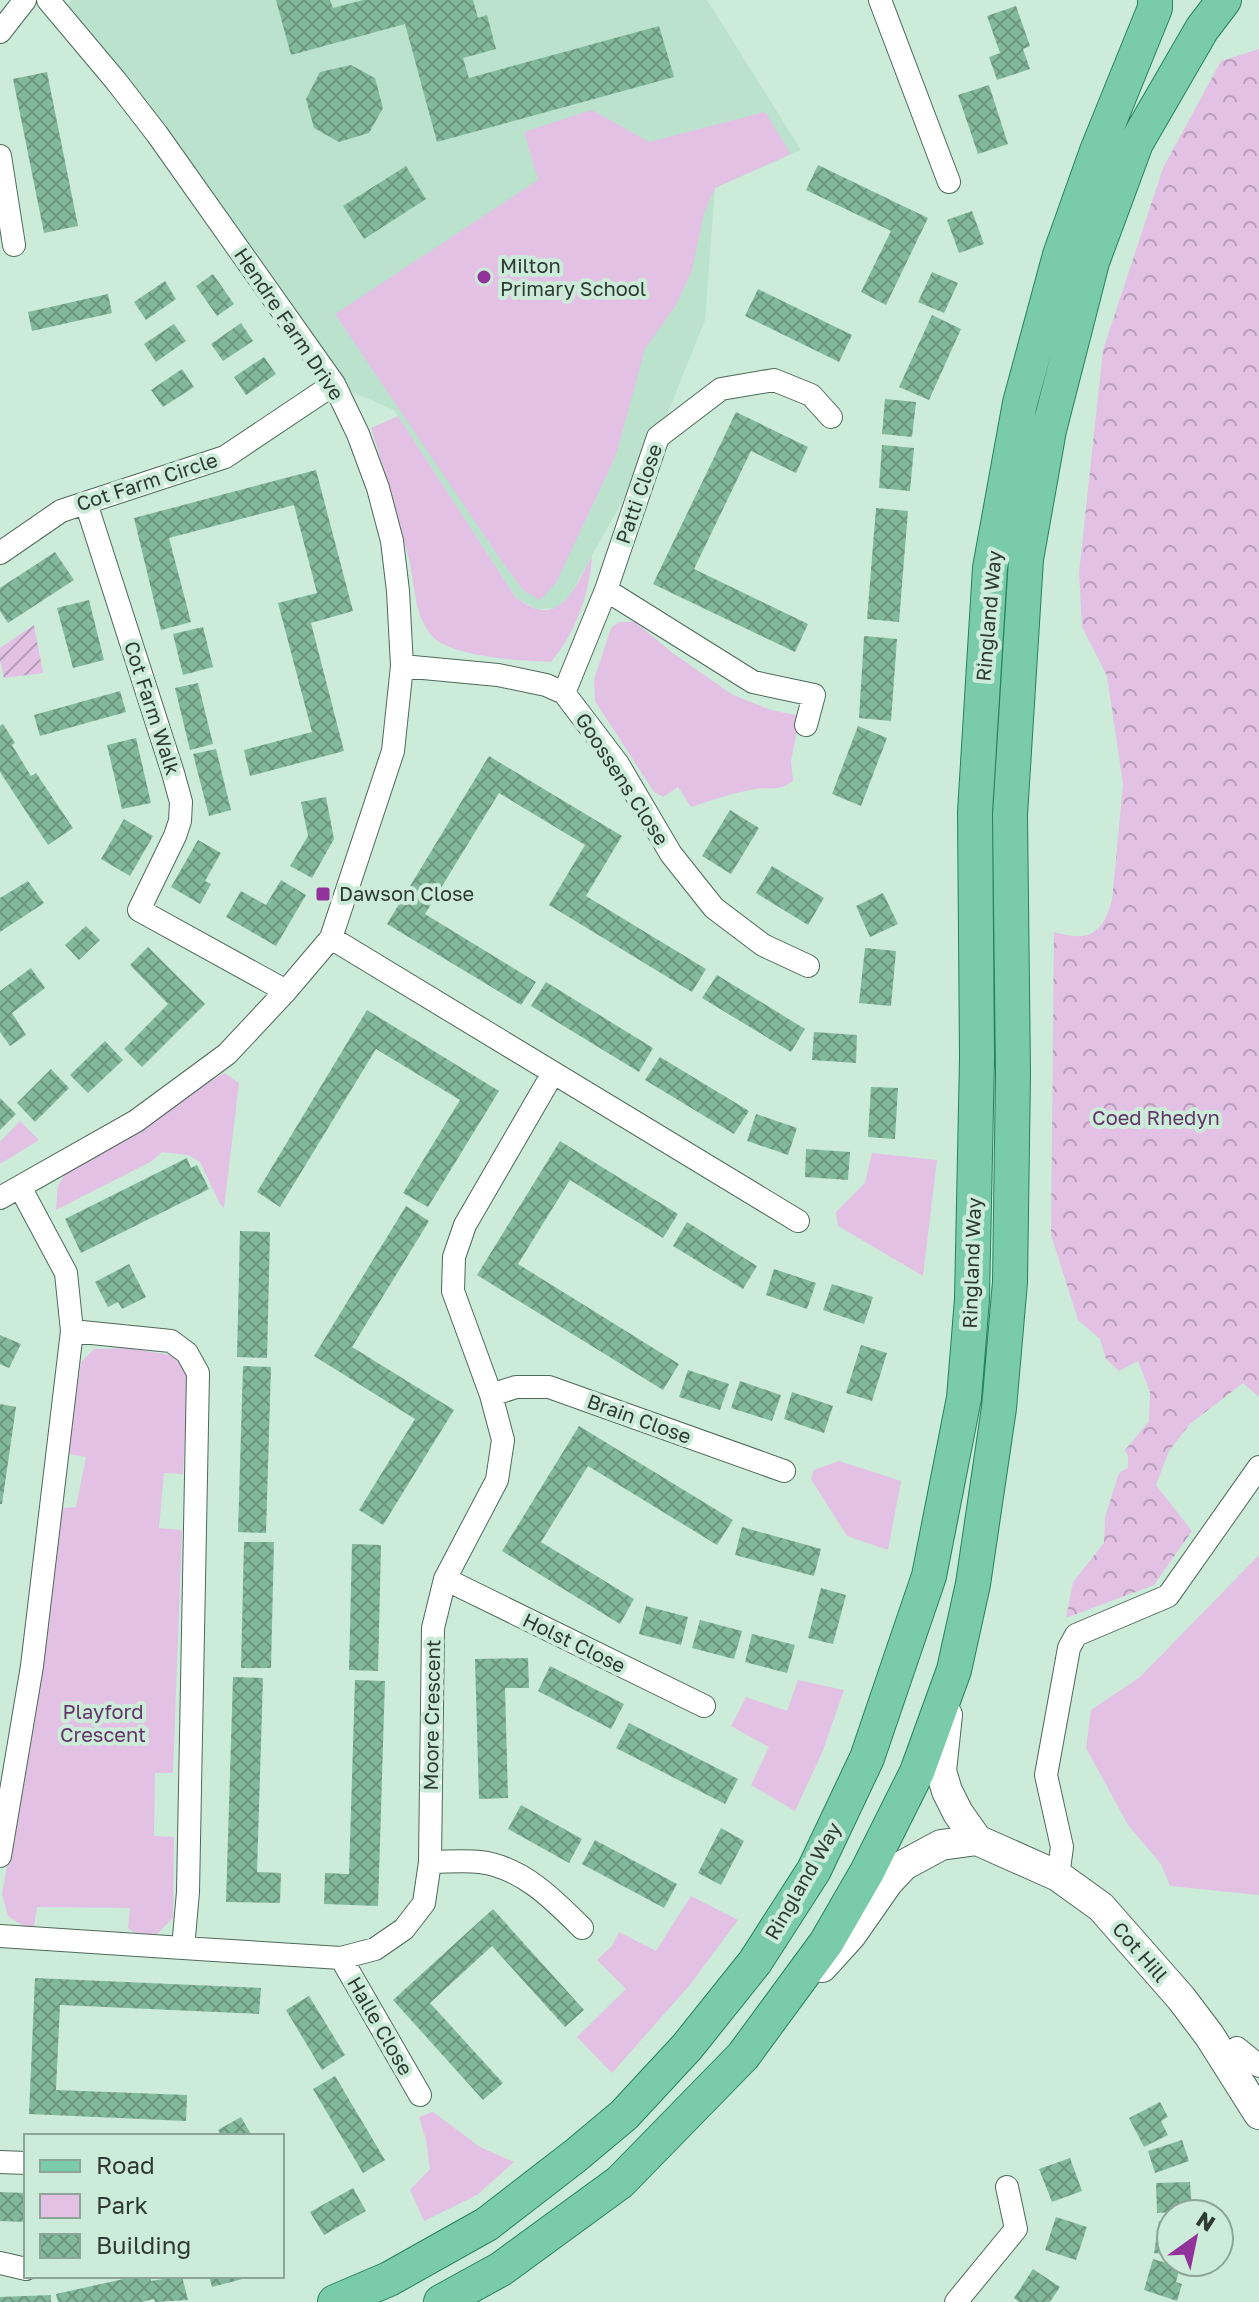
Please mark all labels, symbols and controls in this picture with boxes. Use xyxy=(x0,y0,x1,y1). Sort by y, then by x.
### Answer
street label: Hendre Farm Drive xyxy=(230,243,350,404)
place label: Milton Primary School xyxy=(500,253,646,300)
marker: Milton Primary School xyxy=(475,268,493,286)
street label: Patti Close xyxy=(610,441,666,547)
street label: Cot Farm Circle xyxy=(73,447,220,515)
street label: Ringland Way xyxy=(970,549,1006,682)
street label: Cot Farm Walk xyxy=(120,638,186,778)
street label: Goossens Close xyxy=(571,708,675,849)
place label: Dawson Close xyxy=(339,881,474,905)
marker: Dawson Close xyxy=(314,885,332,903)
park label: Coed Rhedyn xyxy=(1092,1105,1220,1129)
street label: Ringland Way xyxy=(957,1197,985,1329)
street label: Brain Close xyxy=(584,1388,695,1448)
street label: Holst Close xyxy=(519,1607,630,1677)
street label: Moore Crescent xyxy=(418,1639,444,1791)
park label: Playford Crescent xyxy=(60,1699,146,1746)
street label: Ringland Way xyxy=(759,1818,845,1943)
street label: Cot Hill xyxy=(1108,1916,1173,1986)
street label: Halle Close xyxy=(343,1972,419,2079)
legend xyxy=(24,2134,284,2278)
text: Road xyxy=(96,2150,155,2179)
text: Park xyxy=(96,2190,148,2219)
north arrow xyxy=(1155,2198,1235,2278)
text: N xyxy=(1192,2205,1221,2237)
text: Building xyxy=(96,2230,191,2259)

